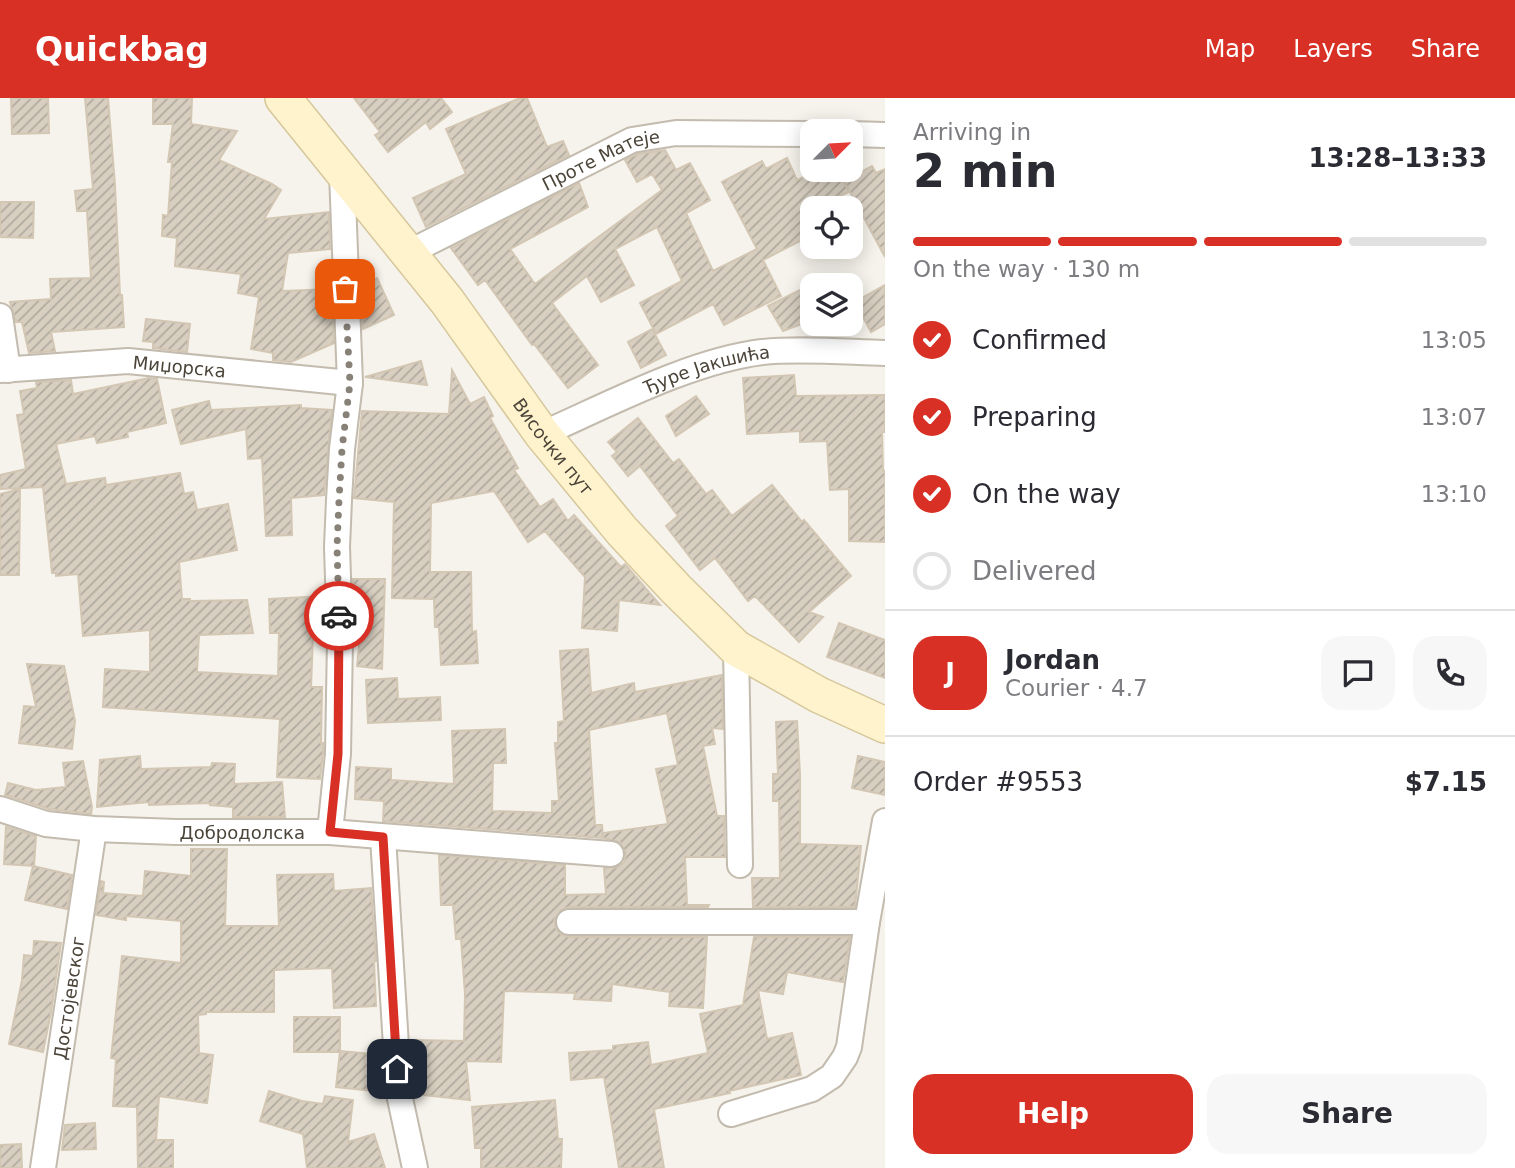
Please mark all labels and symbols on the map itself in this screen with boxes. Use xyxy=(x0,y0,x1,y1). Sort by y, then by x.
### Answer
north arrow xyxy=(800,119,863,182)
street label: Проте Матеје xyxy=(538,125,661,194)
pin xyxy=(315,259,375,319)
street label: Ђуре Јакшића xyxy=(639,341,771,398)
street label: Миџорска xyxy=(132,351,227,381)
street label: Височки пут xyxy=(509,394,598,499)
courier xyxy=(304,581,374,651)
street label: Добродолска xyxy=(180,822,305,843)
street label: Достојевског xyxy=(49,935,88,1061)
pin xyxy=(367,1039,427,1099)

